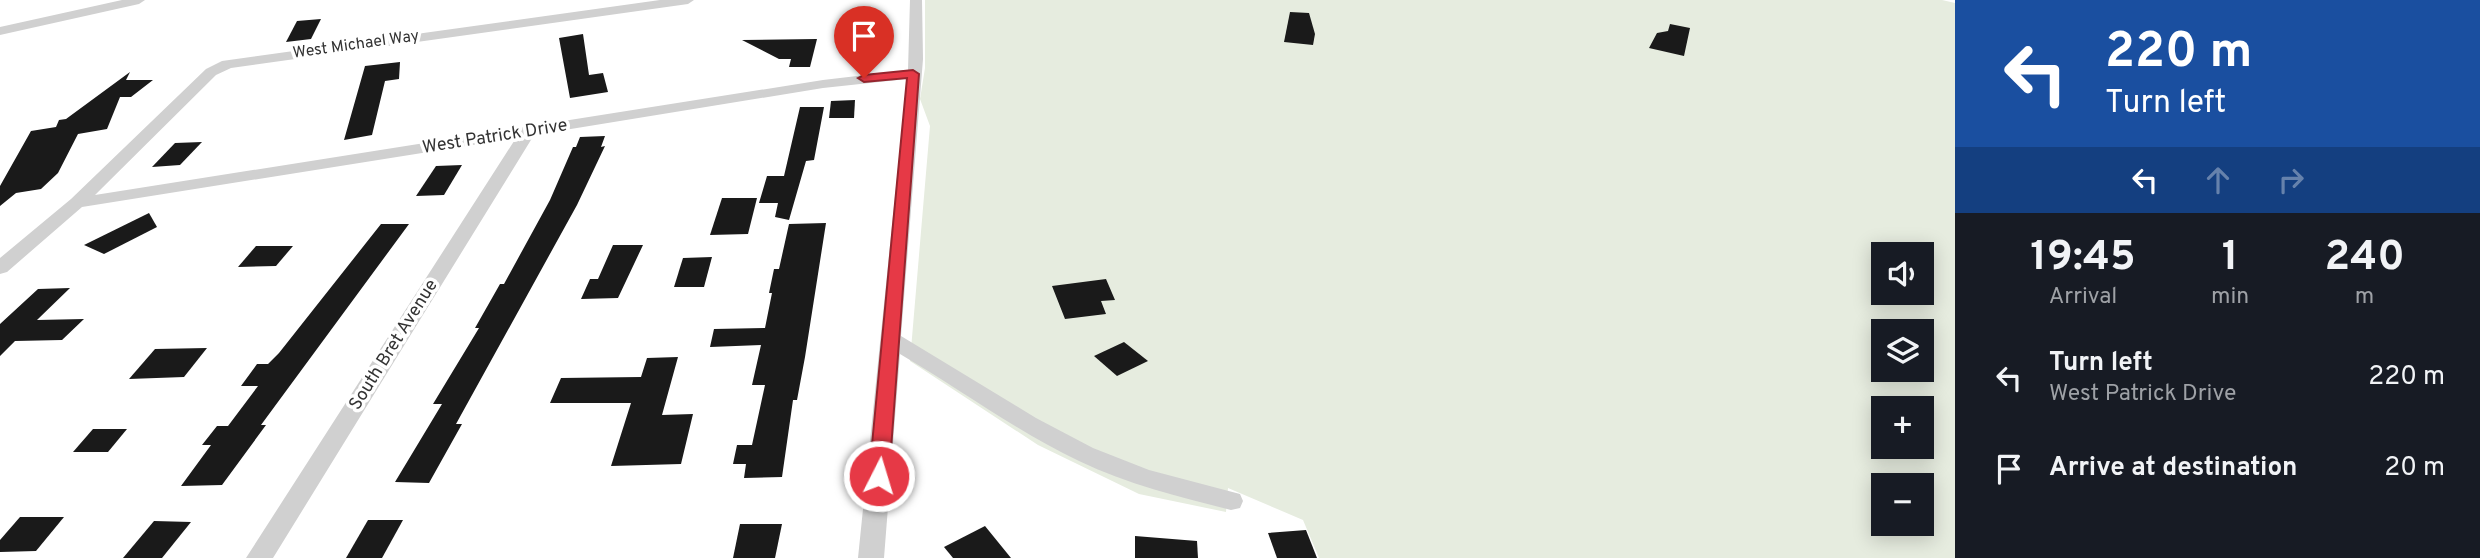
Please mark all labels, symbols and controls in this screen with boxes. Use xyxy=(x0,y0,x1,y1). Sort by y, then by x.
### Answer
pin xyxy=(834,6,894,78)
icon: arrive xyxy=(845,17,883,55)
text: 220 m xyxy=(2105,23,2252,85)
street label: West Michael Way xyxy=(291,26,421,64)
icon: left xyxy=(1990,28,2081,119)
text: Turn left xyxy=(2105,84,2226,124)
street label: West Patrick Drive xyxy=(421,114,569,160)
icon: left xyxy=(2126,161,2164,199)
icon: ahead xyxy=(2199,161,2237,199)
icon: right xyxy=(2272,161,2310,199)
text: 19:45 xyxy=(2030,232,2136,285)
text: 1 xyxy=(2222,232,2238,285)
text: 240 xyxy=(2324,232,2405,285)
map controls xyxy=(1871,242,1934,536)
button: sound xyxy=(1871,242,1934,305)
street label: South Bret Avenue xyxy=(345,275,443,415)
text: Arrival xyxy=(2049,283,2117,312)
text: min xyxy=(2211,283,2249,312)
text: m xyxy=(2355,283,2374,312)
button: layers xyxy=(1871,319,1934,382)
text: Turn left xyxy=(2049,347,2153,380)
icon: left xyxy=(1990,359,2028,397)
text: 220 m xyxy=(2368,361,2445,394)
text: West Patrick Drive xyxy=(2049,380,2237,409)
button: + xyxy=(1871,396,1934,459)
position arrow xyxy=(842,439,916,513)
icon: arrive xyxy=(1990,450,2028,488)
text: Arrive at destination xyxy=(2049,452,2297,485)
text: 20 m xyxy=(2384,452,2445,485)
button: − xyxy=(1871,473,1934,536)

